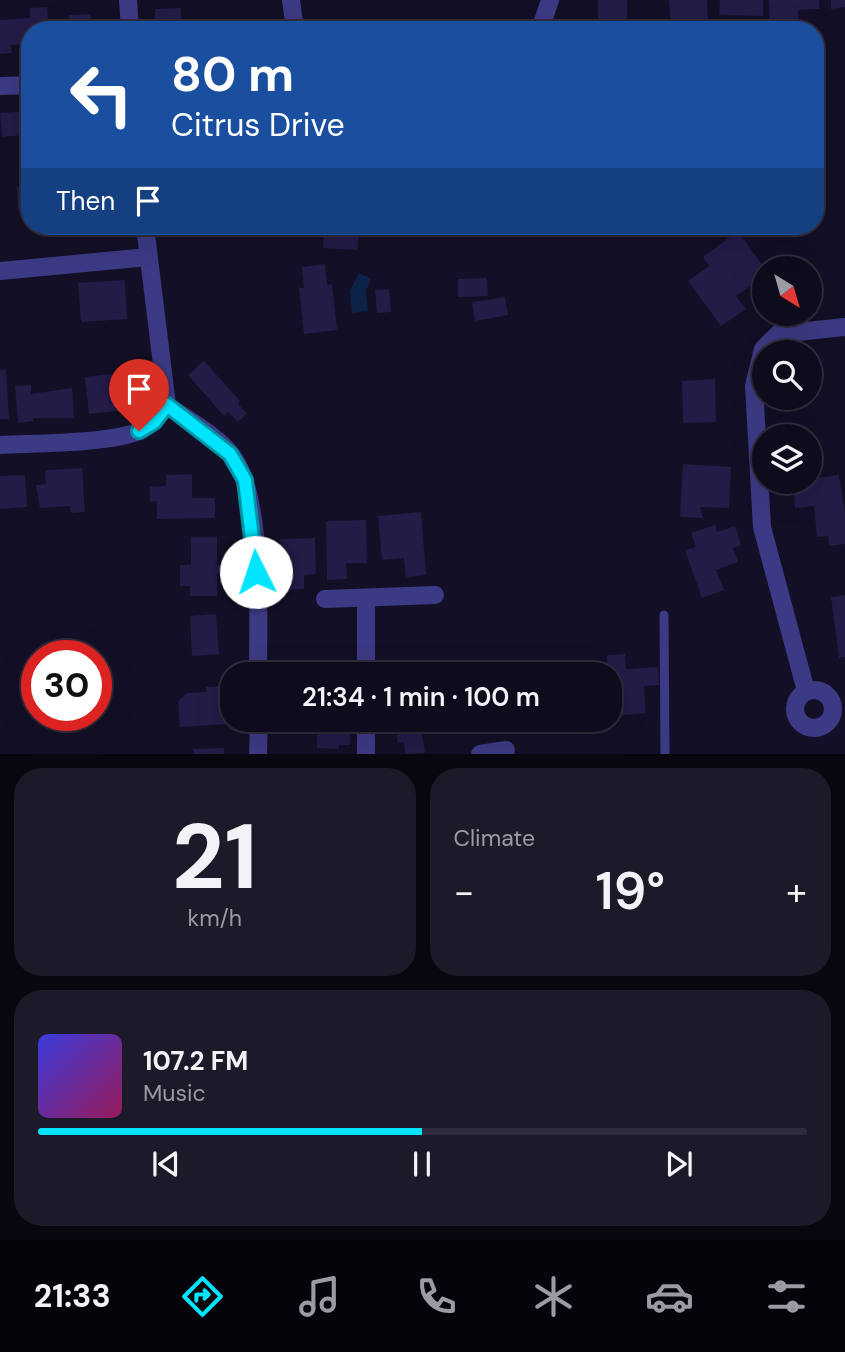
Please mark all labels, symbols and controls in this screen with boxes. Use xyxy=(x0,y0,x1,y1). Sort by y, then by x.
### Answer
text: 80 m xyxy=(171,42,294,106)
icon: left xyxy=(56,49,147,140)
text: Citrus Drive xyxy=(171,104,345,146)
icon: arrive xyxy=(129,182,167,220)
text: Then xyxy=(56,184,115,218)
north arrow xyxy=(752,256,822,326)
map controls xyxy=(752,256,822,494)
button: search xyxy=(752,340,822,410)
pin xyxy=(109,359,169,431)
icon: arrive xyxy=(120,370,158,408)
button: layers xyxy=(752,424,822,494)
position arrow xyxy=(219,535,293,609)
speed limit sign: 30 xyxy=(21,640,112,731)
text: 21:34 · 1 min · 100 m xyxy=(302,680,540,714)
text: 21 xyxy=(172,798,258,916)
text: Climate xyxy=(454,823,535,853)
text: 19° xyxy=(595,857,665,925)
text: − xyxy=(454,867,474,917)
text: + xyxy=(786,867,807,917)
text: km/h xyxy=(188,903,242,933)
text: 107.2 FM xyxy=(143,1044,248,1078)
text: Music xyxy=(143,1078,206,1108)
icon: previous xyxy=(147,1145,185,1183)
icon: pause xyxy=(403,1145,441,1183)
icon: next xyxy=(660,1145,698,1183)
icon: directions xyxy=(178,1272,227,1321)
icon: music xyxy=(295,1272,344,1321)
icon: phone xyxy=(412,1272,461,1321)
icon: climate xyxy=(529,1272,578,1321)
icon: car xyxy=(645,1272,694,1321)
icon: filters xyxy=(762,1272,811,1321)
text: 21:33 xyxy=(34,1275,111,1317)

